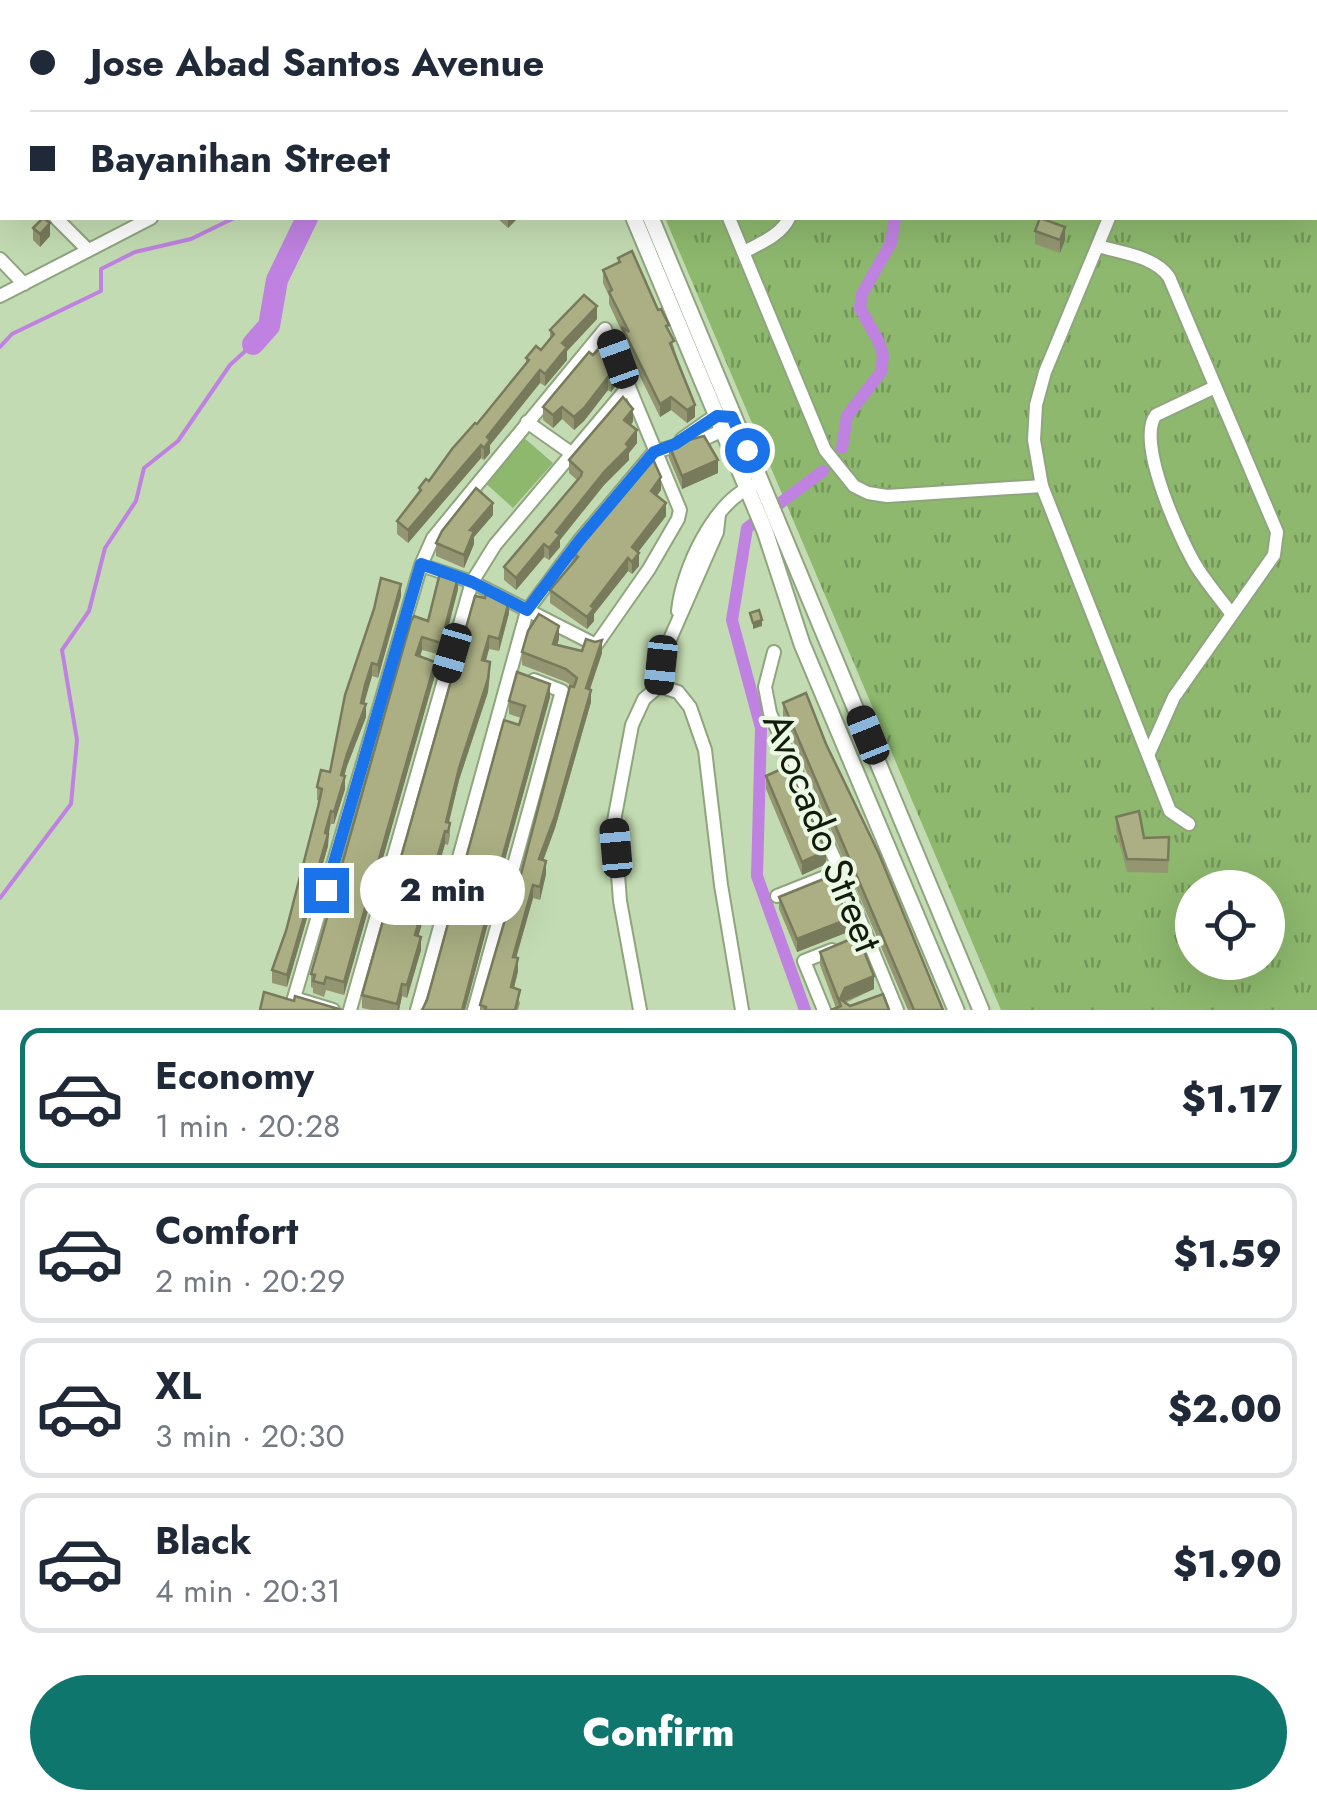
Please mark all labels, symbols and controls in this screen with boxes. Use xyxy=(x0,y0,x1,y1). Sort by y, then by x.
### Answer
text: Jose Abad Santos Avenue xyxy=(90,35,544,90)
text: Bayanihan Street xyxy=(90,131,390,186)
car xyxy=(594,326,642,392)
route start xyxy=(725,428,770,473)
car xyxy=(429,620,475,686)
car xyxy=(643,634,679,696)
car xyxy=(843,702,893,768)
street label: Avocado Street xyxy=(749,704,898,961)
car xyxy=(598,817,634,879)
callout: 2 min xyxy=(361,855,526,925)
text: 2 min xyxy=(400,867,485,913)
route end xyxy=(304,868,349,913)
map controls xyxy=(1175,870,1285,980)
button: locate xyxy=(1175,870,1285,980)
text: Economy xyxy=(155,1048,314,1103)
icon: car xyxy=(35,1053,125,1143)
text: $1.17 xyxy=(1182,1071,1282,1126)
text: 1 min · 20:28 xyxy=(155,1103,341,1149)
text: Comfort xyxy=(155,1203,298,1258)
icon: car xyxy=(35,1208,125,1298)
text: $1.59 xyxy=(1173,1226,1282,1281)
text: 2 min · 20:29 xyxy=(155,1258,345,1304)
text: XL xyxy=(155,1358,201,1413)
icon: car xyxy=(35,1363,125,1453)
text: $2.00 xyxy=(1168,1381,1282,1436)
text: 3 min · 20:30 xyxy=(155,1413,345,1459)
text: Black xyxy=(155,1513,252,1568)
icon: car xyxy=(35,1518,125,1608)
text: $1.90 xyxy=(1173,1536,1282,1591)
text: 4 min · 20:31 xyxy=(155,1568,341,1614)
button: Confirm xyxy=(30,1675,1287,1790)

